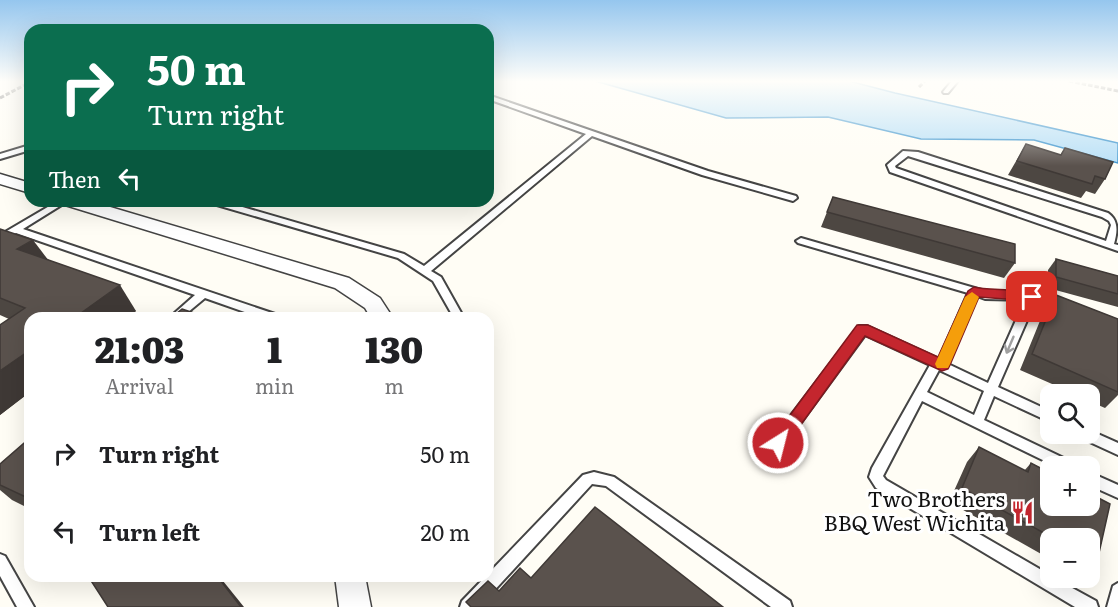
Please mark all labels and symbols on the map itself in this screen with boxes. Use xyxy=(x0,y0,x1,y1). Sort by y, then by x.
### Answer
pin xyxy=(1006,271,1057,322)
one-way arrow xyxy=(1004,336,1016,354)
position arrow xyxy=(746,411,810,475)
place label: Two Brothers BBQ West Wichita xyxy=(824,482,1006,537)
restaurant icon: Two Brothers BBQ West Wichita xyxy=(1010,499,1036,525)

